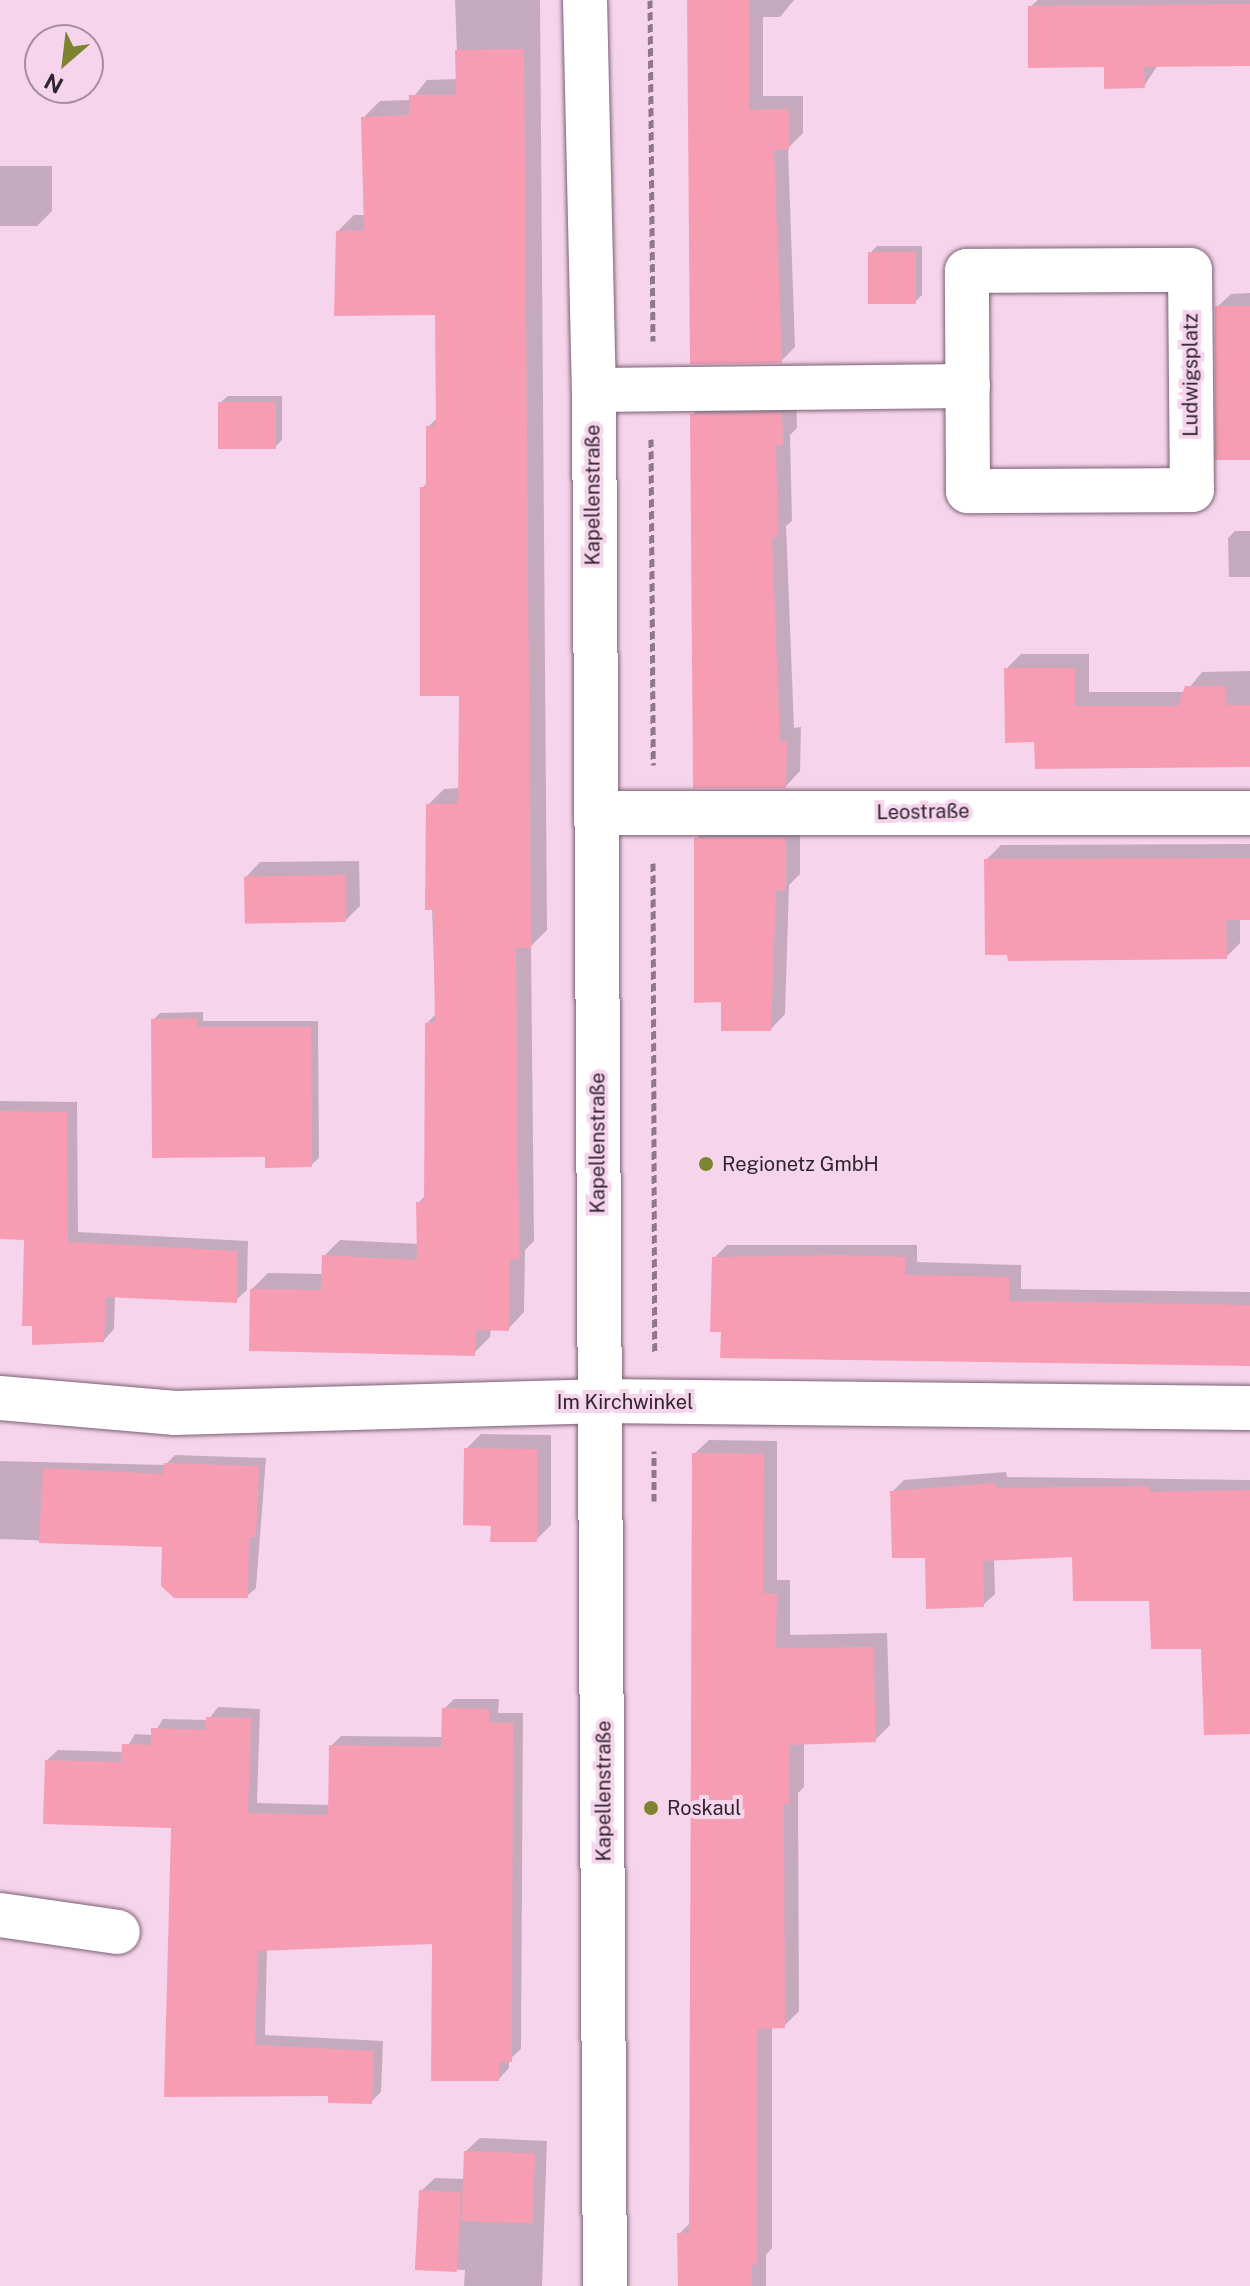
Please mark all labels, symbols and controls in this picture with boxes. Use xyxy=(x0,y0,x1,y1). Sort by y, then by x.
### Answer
north arrow xyxy=(24,24,104,104)
text: N xyxy=(40,68,67,99)
street label: Ludwigsplatz xyxy=(1179,313,1203,437)
street label: Kapellenstraße xyxy=(581,424,605,566)
street label: Leostraße xyxy=(876,799,970,825)
street label: Kapellenstraße xyxy=(586,1072,610,1214)
place label: Regionetz GmbH xyxy=(722,1152,879,1176)
marker: Regionetz GmbH xyxy=(697,1155,715,1173)
street label: Im Kirchwinkel xyxy=(557,1390,693,1414)
street label: Kapellenstraße xyxy=(592,1720,616,1862)
place label: Roskaul xyxy=(667,1796,741,1820)
marker: Roskaul xyxy=(642,1799,660,1817)

